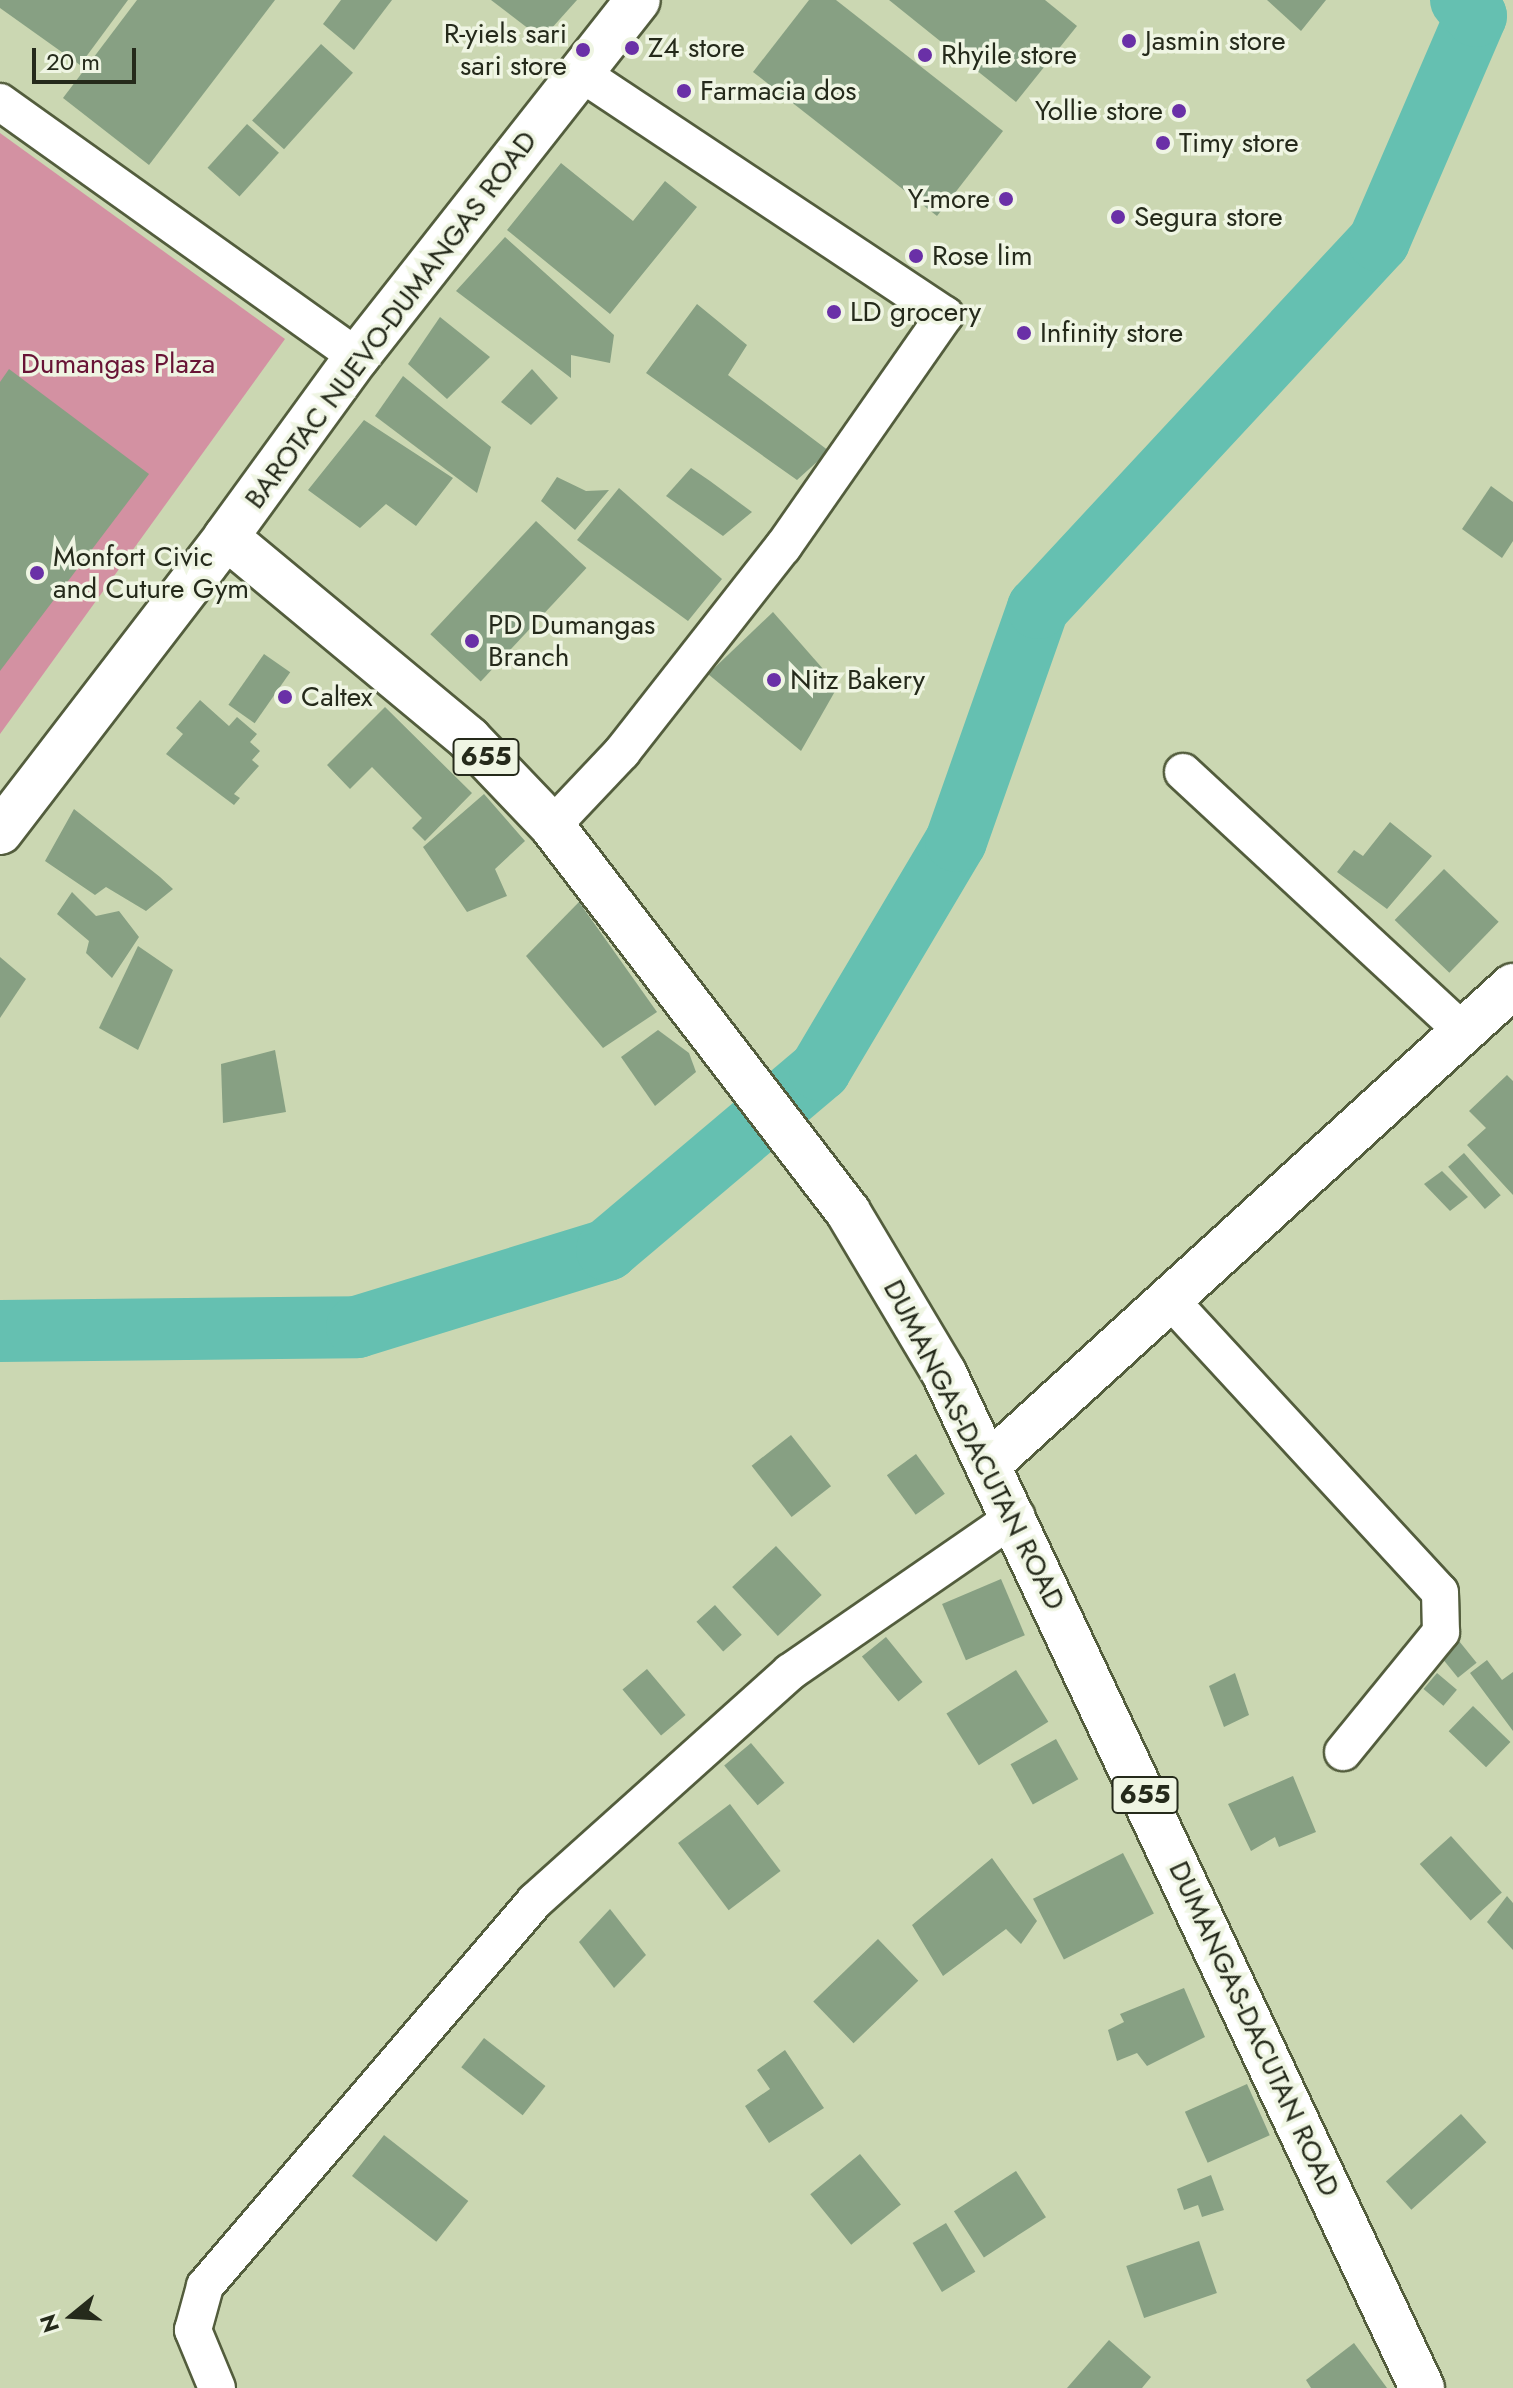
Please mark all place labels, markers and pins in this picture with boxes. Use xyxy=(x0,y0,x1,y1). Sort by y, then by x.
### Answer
place label: R-yiels sari sari store xyxy=(444,17,567,83)
place label: Jasmin store xyxy=(1145,24,1286,58)
place label: Z4 store xyxy=(648,31,745,65)
marker: Jasmin store xyxy=(1120,32,1138,50)
place label: Rhyile store xyxy=(941,38,1077,72)
marker: Z4 store xyxy=(623,39,641,57)
marker: R-yiels sari sari store xyxy=(574,41,592,59)
marker: Rhyile store xyxy=(916,46,934,64)
place label: Farmacia dos xyxy=(700,74,857,108)
marker: Farmacia dos xyxy=(675,82,693,100)
place label: Yollie store xyxy=(1035,94,1163,128)
marker: Yollie store xyxy=(1170,102,1188,120)
place label: Timy store xyxy=(1179,126,1299,160)
marker: Timy store xyxy=(1154,134,1172,152)
place label: Y-more xyxy=(908,182,990,216)
marker: Y-more xyxy=(997,190,1015,208)
place label: Segura store xyxy=(1134,200,1283,234)
marker: Segura store xyxy=(1109,208,1127,226)
place label: Rose lim xyxy=(932,239,1033,273)
marker: Rose lim xyxy=(907,247,925,265)
place label: LD grocery xyxy=(850,295,981,329)
marker: LD grocery xyxy=(825,303,843,321)
place label: Infinity store xyxy=(1040,316,1183,350)
marker: Infinity store xyxy=(1015,324,1033,342)
place label: Monfort Civic and Cuture Gym xyxy=(53,540,249,606)
marker: Monfort Civic and Cuture Gym xyxy=(28,564,46,582)
place label: PD Dumangas Branch xyxy=(488,608,655,674)
marker: PD Dumangas Branch xyxy=(463,632,481,650)
place label: Nitz Bakery xyxy=(790,663,925,697)
marker: Nitz Bakery xyxy=(765,671,783,689)
place label: Caltex xyxy=(301,680,373,714)
marker: Caltex xyxy=(276,688,294,706)

